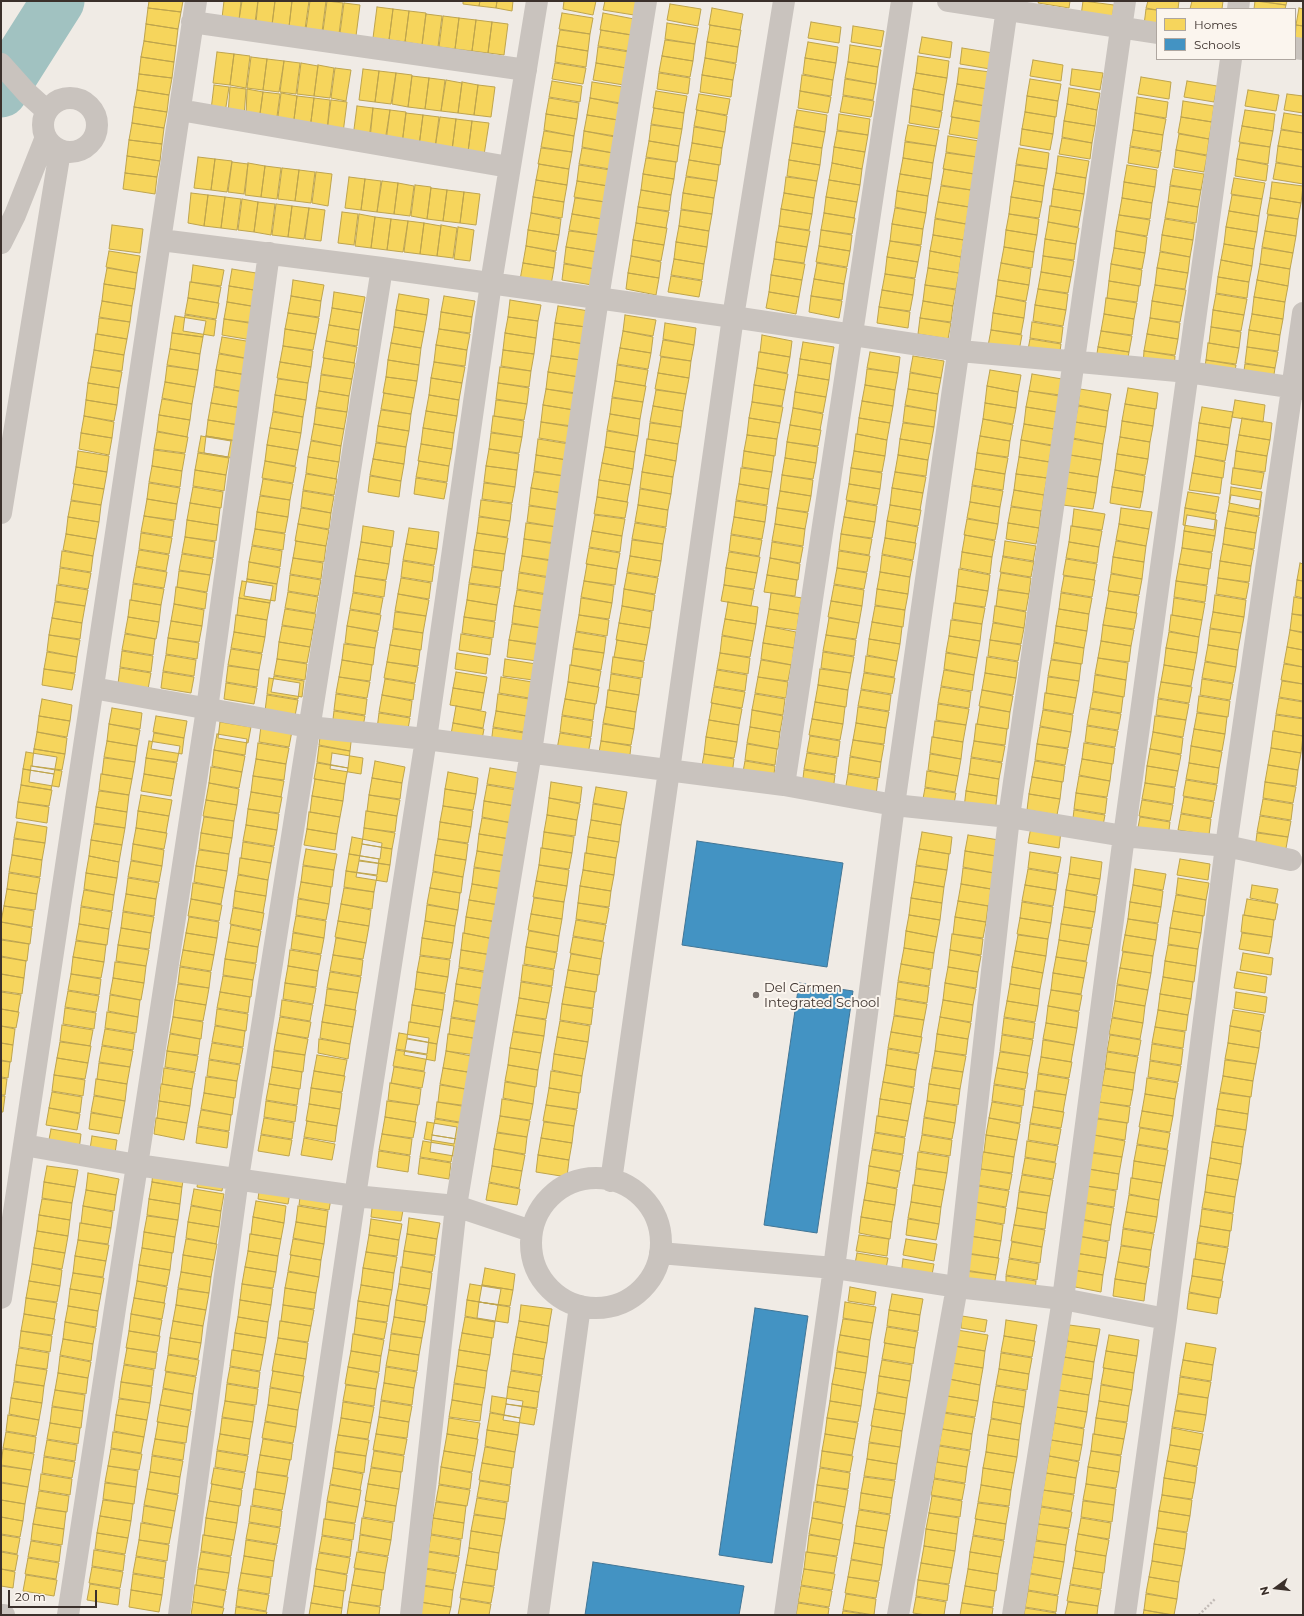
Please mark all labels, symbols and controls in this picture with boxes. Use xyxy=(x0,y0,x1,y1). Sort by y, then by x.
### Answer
legend xyxy=(1156,8,1296,60)
text: Homes xyxy=(1194,17,1237,32)
text: Schools xyxy=(1194,37,1240,52)
place label: Del Carmen Integrated School xyxy=(764,980,880,1011)
marker: Del Carmen Integrated School xyxy=(751,990,761,1000)
north arrow xyxy=(1256,1568,1296,1608)
scale bar xyxy=(10,1582,99,1608)
text: N xyxy=(1256,1585,1272,1597)
text: 20 m xyxy=(15,1589,46,1604)

